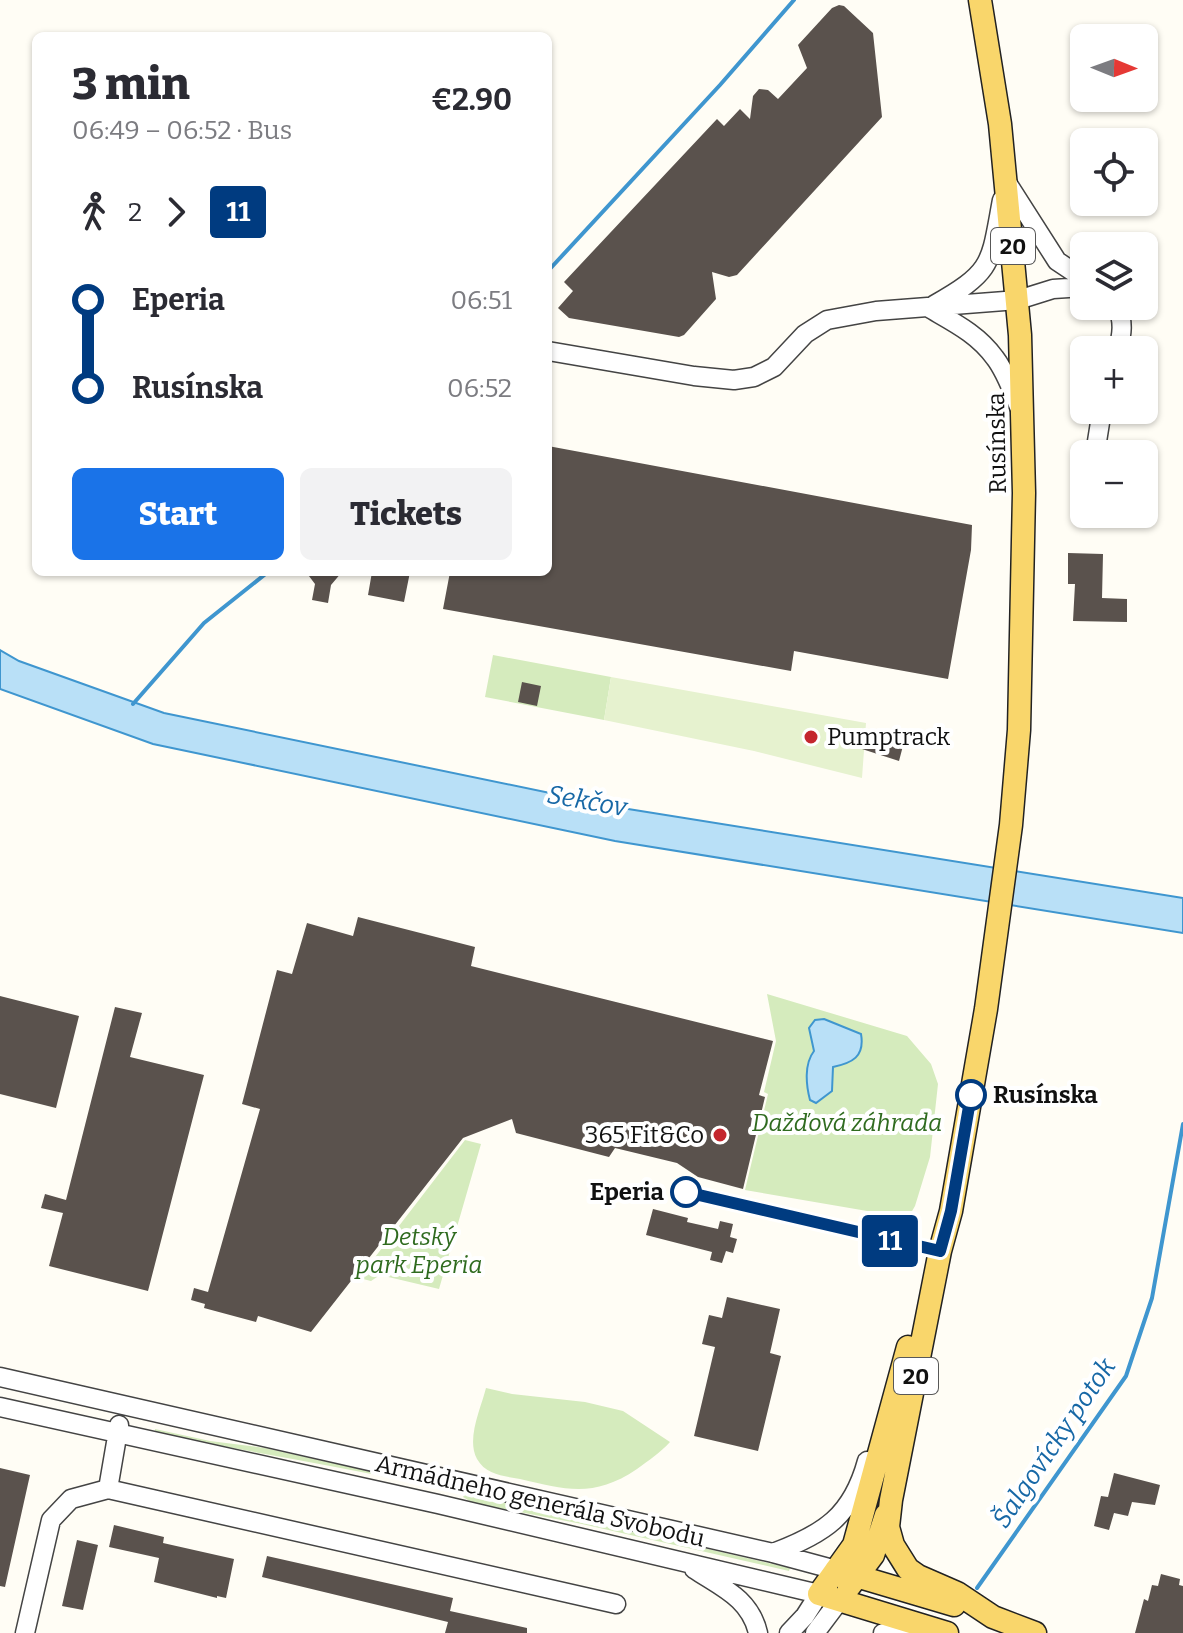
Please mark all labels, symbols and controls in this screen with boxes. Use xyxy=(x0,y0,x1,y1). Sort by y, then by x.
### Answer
north arrow xyxy=(1070,24,1158,112)
map controls xyxy=(1070,24,1158,528)
text: 3 min xyxy=(72,58,190,111)
text: €2.90 xyxy=(431,82,512,118)
text: 06:49 – 06:52 · Bus xyxy=(72,115,292,146)
button: locate xyxy=(1070,128,1158,216)
icon: walk xyxy=(72,190,116,234)
icon: forward xyxy=(154,190,198,234)
text: 11 xyxy=(226,195,250,228)
text: 2 xyxy=(128,197,142,228)
road number: 20 xyxy=(991,228,1035,264)
button: layers xyxy=(1070,232,1158,320)
text: Eperia xyxy=(132,282,225,318)
text: 06:51 xyxy=(450,285,512,316)
button: + xyxy=(1070,336,1158,424)
text: Rusínska xyxy=(132,370,263,406)
text: 06:52 xyxy=(447,373,512,404)
street label: Rusínska xyxy=(982,392,1012,494)
button: − xyxy=(1070,440,1158,528)
button: Start xyxy=(72,468,284,560)
button: Tickets xyxy=(300,468,512,560)
place label: Pumptrack xyxy=(827,723,951,751)
marker: Pumptrack xyxy=(802,728,820,746)
water label: Sekčov xyxy=(545,779,631,824)
marker: Rusínska xyxy=(956,1080,986,1110)
place label: Rusínska xyxy=(993,1081,1098,1109)
park label: Dažďová záhrada xyxy=(752,1109,942,1137)
place label: 365 Fit&Co xyxy=(585,1121,704,1149)
marker: 365 Fit&Co xyxy=(711,1126,729,1144)
marker: Eperia xyxy=(671,1177,701,1207)
place label: Eperia xyxy=(590,1178,665,1206)
line badge: 11 xyxy=(854,1215,926,1267)
park label: Detský park Eperia xyxy=(354,1223,482,1279)
text: 11 xyxy=(878,1224,902,1257)
water label: Šalgovícky potok xyxy=(986,1352,1123,1534)
road number: 20 xyxy=(894,1358,938,1394)
street label: Armádneho generála Svobodu xyxy=(373,1449,708,1553)

